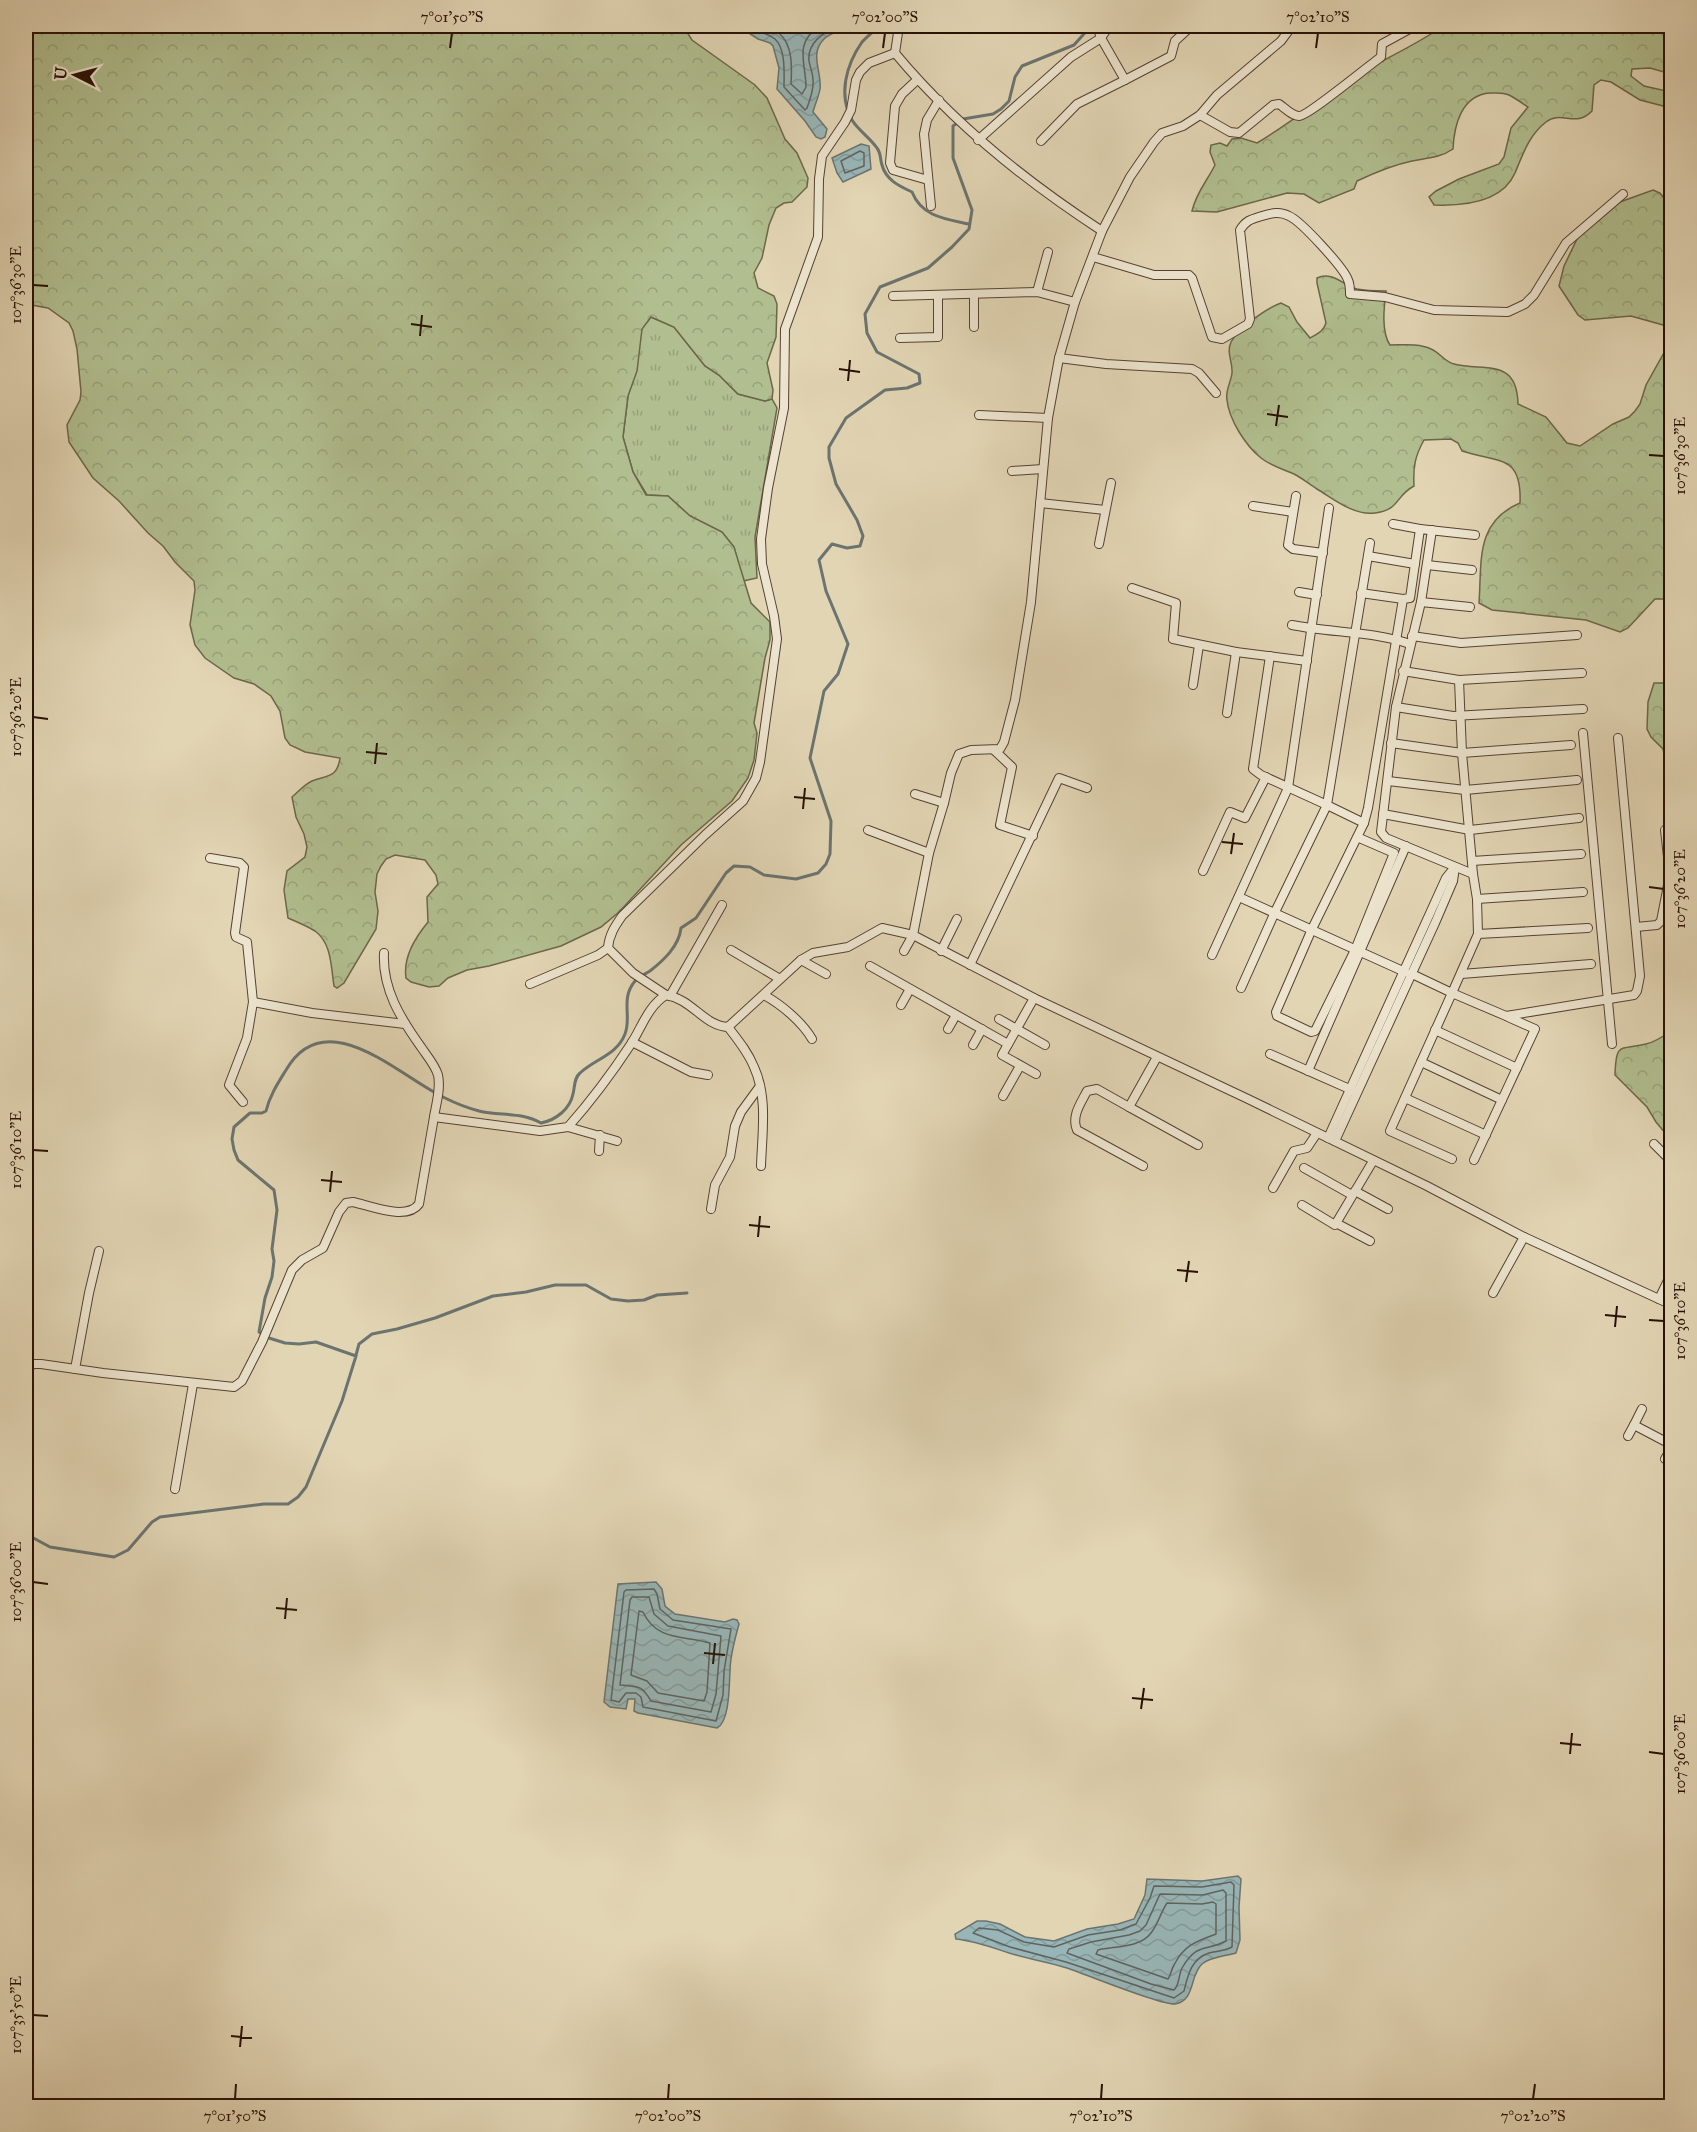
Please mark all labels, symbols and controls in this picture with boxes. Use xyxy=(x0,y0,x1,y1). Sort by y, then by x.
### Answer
text: 7°01'50"S xyxy=(420,8,484,26)
text: 7°02'00"S xyxy=(852,8,918,26)
text: 7°02'10"S xyxy=(1286,8,1350,26)
north arrow xyxy=(45,45,105,105)
text: U xyxy=(50,66,71,81)
text: 107°36'30"E xyxy=(7,246,25,324)
text: 107°36'30"E xyxy=(1671,417,1689,495)
text: 107°36'20"E xyxy=(7,677,25,757)
text: 107°36'20"E xyxy=(1671,849,1689,929)
text: 107°36'10"E xyxy=(7,1111,25,1189)
text: 107°36'10"E xyxy=(1671,1282,1689,1360)
text: 107°36'00"E xyxy=(7,1541,25,1622)
text: 107°36'00"E xyxy=(1671,1713,1689,1794)
text: 107°35'50"E xyxy=(7,1976,25,2054)
text: 7°01'50"S xyxy=(203,2107,267,2125)
text: 7°02'00"S xyxy=(635,2107,701,2125)
text: 7°02'10"S xyxy=(1069,2107,1133,2125)
text: 7°02'20"S xyxy=(1500,2107,1566,2125)

